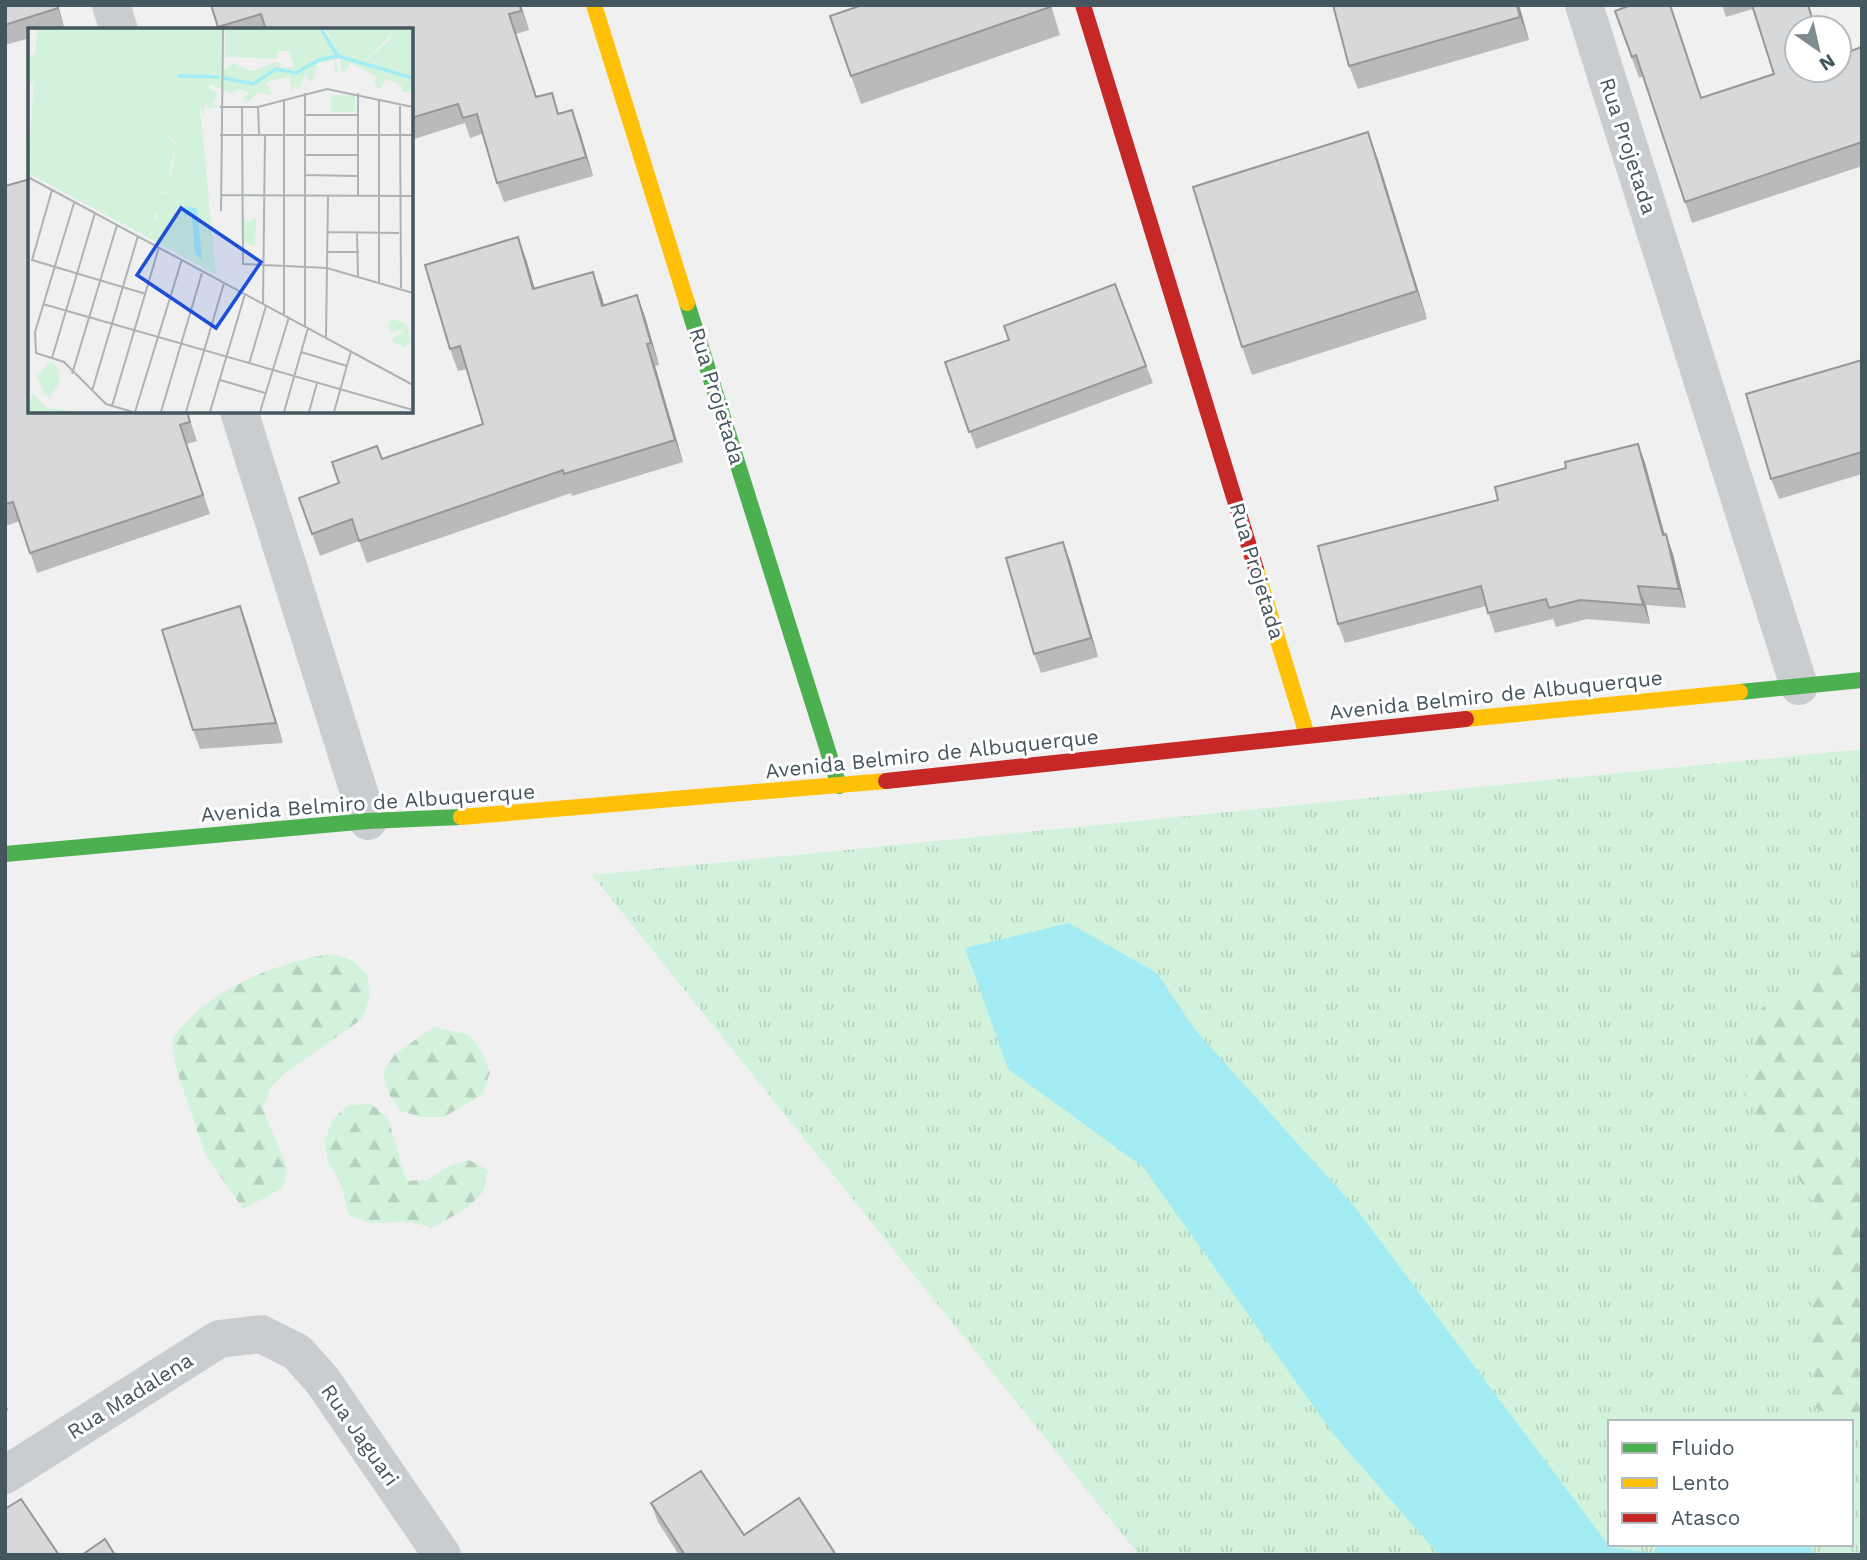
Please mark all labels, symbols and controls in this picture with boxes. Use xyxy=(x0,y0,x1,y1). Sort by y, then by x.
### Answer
north arrow xyxy=(1783,14,1853,84)
inset map xyxy=(28,28,413,413)
text: N xyxy=(1815,49,1839,76)
street label: Rua Projetada xyxy=(1595,74,1662,217)
street label: Rua Projetada xyxy=(685,324,750,468)
street label: Rua Projetada xyxy=(1225,499,1290,643)
street label: Avenida Belmiro de Albuquerque xyxy=(1328,665,1664,724)
street label: Avenida Belmiro de Albuquerque xyxy=(764,724,1100,783)
street label: Avenida Belmiro de Albuquerque xyxy=(200,778,536,827)
street label: Rua Madalena xyxy=(62,1347,197,1444)
street label: Rua Jaguari xyxy=(316,1379,405,1490)
legend xyxy=(1608,1420,1853,1546)
text: Fluido xyxy=(1671,1435,1735,1460)
text: Lento xyxy=(1671,1470,1730,1495)
text: Atasco xyxy=(1671,1505,1740,1530)

